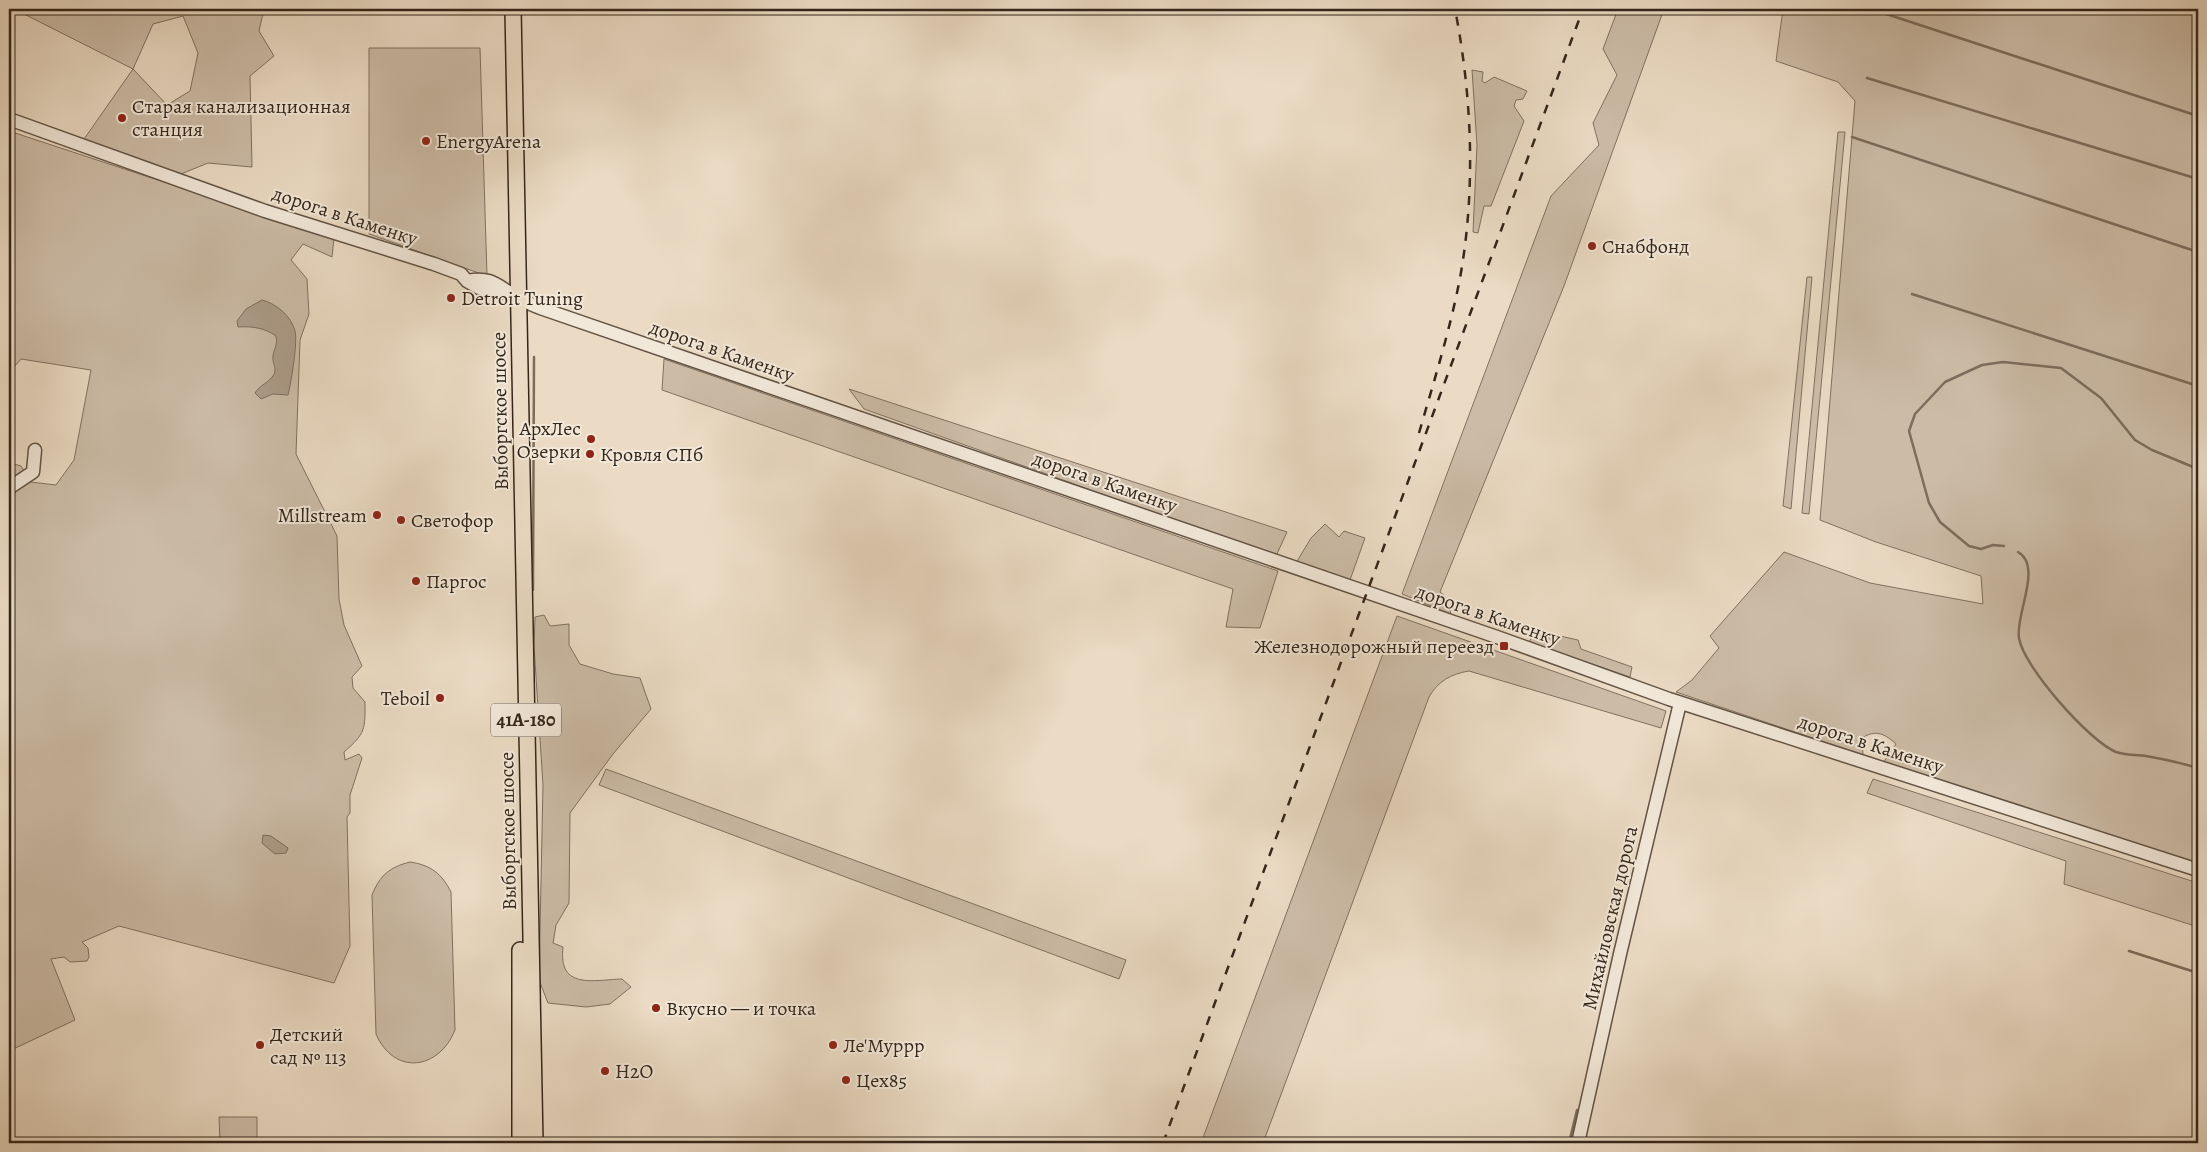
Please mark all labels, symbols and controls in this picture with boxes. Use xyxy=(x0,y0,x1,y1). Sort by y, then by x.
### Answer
place label: Старая канализационная станция xyxy=(132,93,351,143)
marker: Старая канализационная станция xyxy=(116,112,128,124)
place label: EnergyArena xyxy=(436,128,542,155)
marker: EnergyArena xyxy=(420,135,432,147)
street label: дорога в Каменку xyxy=(268,180,422,252)
place label: Снабфонд xyxy=(1602,233,1689,260)
marker: Снабфонд xyxy=(1586,240,1598,252)
place label: Detroit Tuning xyxy=(461,285,583,312)
marker: Detroit Tuning xyxy=(445,292,457,304)
street label: дорога в Каменку xyxy=(645,313,799,389)
street label: Выборгское шоссе xyxy=(485,331,515,491)
place label: АрхЛес Озерки xyxy=(517,415,581,465)
marker: АрхЛес Озерки xyxy=(585,433,597,445)
place label: Кровля СПб xyxy=(600,441,703,468)
street label: дорога в Каменку xyxy=(1028,444,1182,520)
marker: Кровля СПб xyxy=(584,448,596,460)
place label: Millstream xyxy=(278,502,367,529)
place label: Светофор xyxy=(411,507,494,534)
marker: Millstream xyxy=(371,509,383,521)
marker: Светофор xyxy=(395,514,407,526)
place label: Паргос xyxy=(426,568,487,595)
marker: Паргос xyxy=(410,575,422,587)
street label: дорога в Каменку xyxy=(1411,577,1565,653)
place label: Железнодорожный переезд xyxy=(1254,633,1494,660)
marker: Железнодорожный переезд xyxy=(1498,640,1510,652)
place label: Teboil xyxy=(381,685,430,712)
marker: Teboil xyxy=(434,692,446,704)
road number: 41А-180 xyxy=(491,704,561,736)
street label: дорога в Каменку xyxy=(1794,708,1948,780)
street label: Выборгское шоссе xyxy=(493,751,523,911)
street label: Михайловская дорога xyxy=(1576,823,1644,1013)
place label: Вкусно — и точка xyxy=(666,995,817,1022)
marker: Вкусно — и точка xyxy=(650,1002,662,1014)
place label: Детский сад № 113 xyxy=(270,1021,346,1071)
place label: Ле'Муррр xyxy=(843,1032,924,1059)
marker: Детский сад № 113 xyxy=(254,1039,266,1051)
marker: Ле'Муррр xyxy=(827,1039,839,1051)
place label: H2O xyxy=(615,1058,654,1085)
marker: H2O xyxy=(599,1065,611,1077)
place label: Цех85 xyxy=(856,1067,907,1094)
marker: Цех85 xyxy=(840,1074,852,1086)

